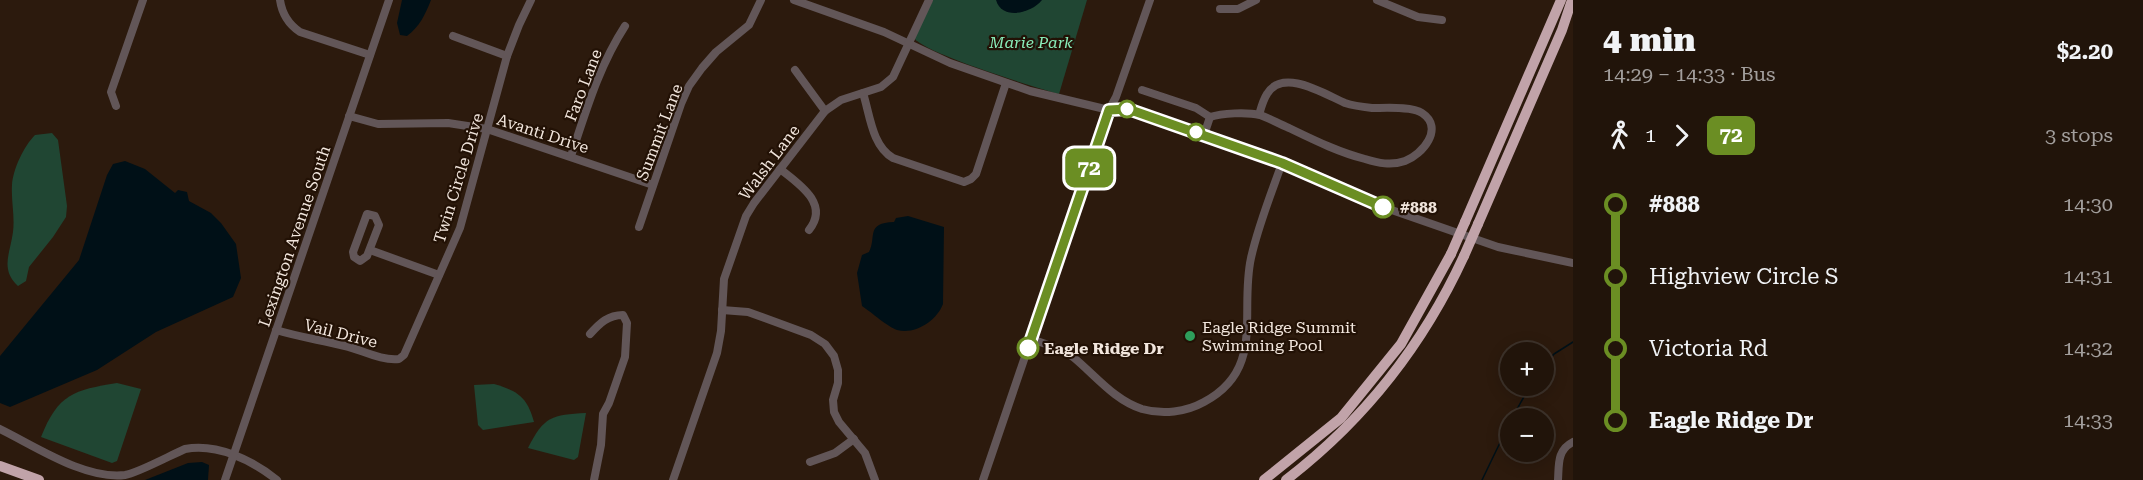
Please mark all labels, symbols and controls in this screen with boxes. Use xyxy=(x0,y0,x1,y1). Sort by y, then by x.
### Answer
text: 4 min xyxy=(1603,20,1696,59)
park label: Marie Park xyxy=(988,33,1073,52)
text: $2.20 xyxy=(2057,39,2113,64)
street label: Faro Lane xyxy=(561,46,606,124)
text: 14:29 – 14:33 · Bus xyxy=(1603,62,1775,86)
street label: Summit Lane xyxy=(632,81,687,183)
unlabelled marker xyxy=(1118,100,1136,118)
street label: Avanti Drive xyxy=(494,110,591,157)
street label: Twin Circle Drive xyxy=(430,111,487,246)
icon: walk xyxy=(1603,119,1636,152)
icon: forward xyxy=(1665,119,1698,152)
street label: Walsh Lane xyxy=(735,121,804,204)
unlabelled marker xyxy=(1187,123,1205,141)
text: 1 xyxy=(1645,123,1656,147)
text: 72 xyxy=(1719,123,1743,147)
text: 3 stops xyxy=(2045,123,2113,147)
street label: Lexington Avenue South xyxy=(255,143,334,329)
line badge: 72 xyxy=(1062,148,1116,188)
text: 72 xyxy=(1077,156,1101,180)
text: #888 xyxy=(1649,192,1700,217)
text: 14:30 xyxy=(2063,192,2113,216)
marker: #888 xyxy=(1372,196,1394,218)
place label: #888 xyxy=(1400,198,1437,217)
text: Highview Circle S xyxy=(1649,264,1839,289)
text: 14:31 xyxy=(2063,264,2113,288)
street label: Vail Drive xyxy=(302,315,380,352)
place label: Eagle Ridge Summit Swimming Pool xyxy=(1202,318,1356,355)
marker: Eagle Ridge Summit Swimming Pool xyxy=(1183,329,1197,343)
text: Victoria Rd xyxy=(1649,336,1768,361)
text: 14:32 xyxy=(2063,336,2113,360)
marker: Eagle Ridge Dr xyxy=(1017,337,1039,359)
place label: Eagle Ridge Dr xyxy=(1044,339,1164,358)
map controls xyxy=(1500,342,1554,462)
button: + xyxy=(1500,342,1554,396)
button: − xyxy=(1500,408,1554,462)
text: Eagle Ridge Dr xyxy=(1649,408,1814,433)
text: 14:33 xyxy=(2063,408,2113,432)

